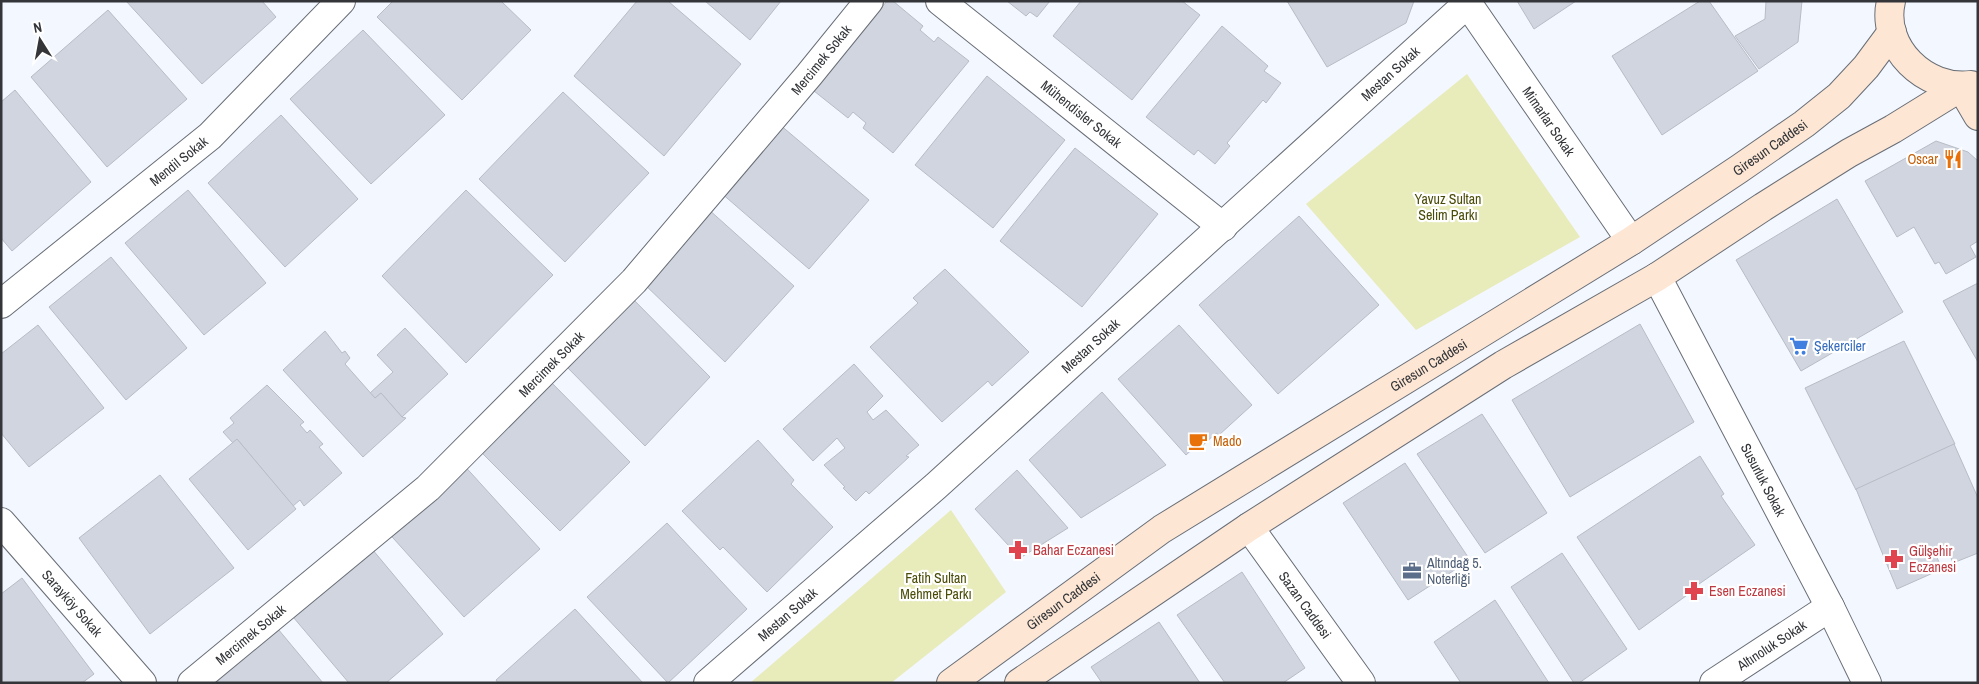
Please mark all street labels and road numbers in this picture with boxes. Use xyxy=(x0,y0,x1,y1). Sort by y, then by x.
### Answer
street label: Mercimek Sokak xyxy=(787,21,855,99)
street label: Mestan Sokak xyxy=(1357,42,1424,105)
street label: Mühendisler Sokak xyxy=(1037,76,1126,152)
street label: Mimarlar Sokak xyxy=(1518,83,1579,160)
street label: Giresun Caddesi xyxy=(1729,116,1811,180)
street label: Mendil Sokak xyxy=(146,132,212,190)
street label: Mestan Sokak xyxy=(1057,314,1124,377)
street label: Mercimek Sokak xyxy=(515,327,588,401)
street label: Giresun Caddesi xyxy=(1387,335,1470,396)
street label: Susurluk Sokak xyxy=(1737,440,1790,520)
street label: Sarayköy Sokak xyxy=(38,566,106,641)
street label: Giresun Caddesi xyxy=(1023,568,1104,634)
street label: Sazan Caddesi xyxy=(1275,568,1335,642)
street label: Mestan Sokak xyxy=(754,584,821,645)
street label: Mercimek Sokak xyxy=(212,600,290,669)
street label: Altınoluk Sokak xyxy=(1733,616,1810,675)

